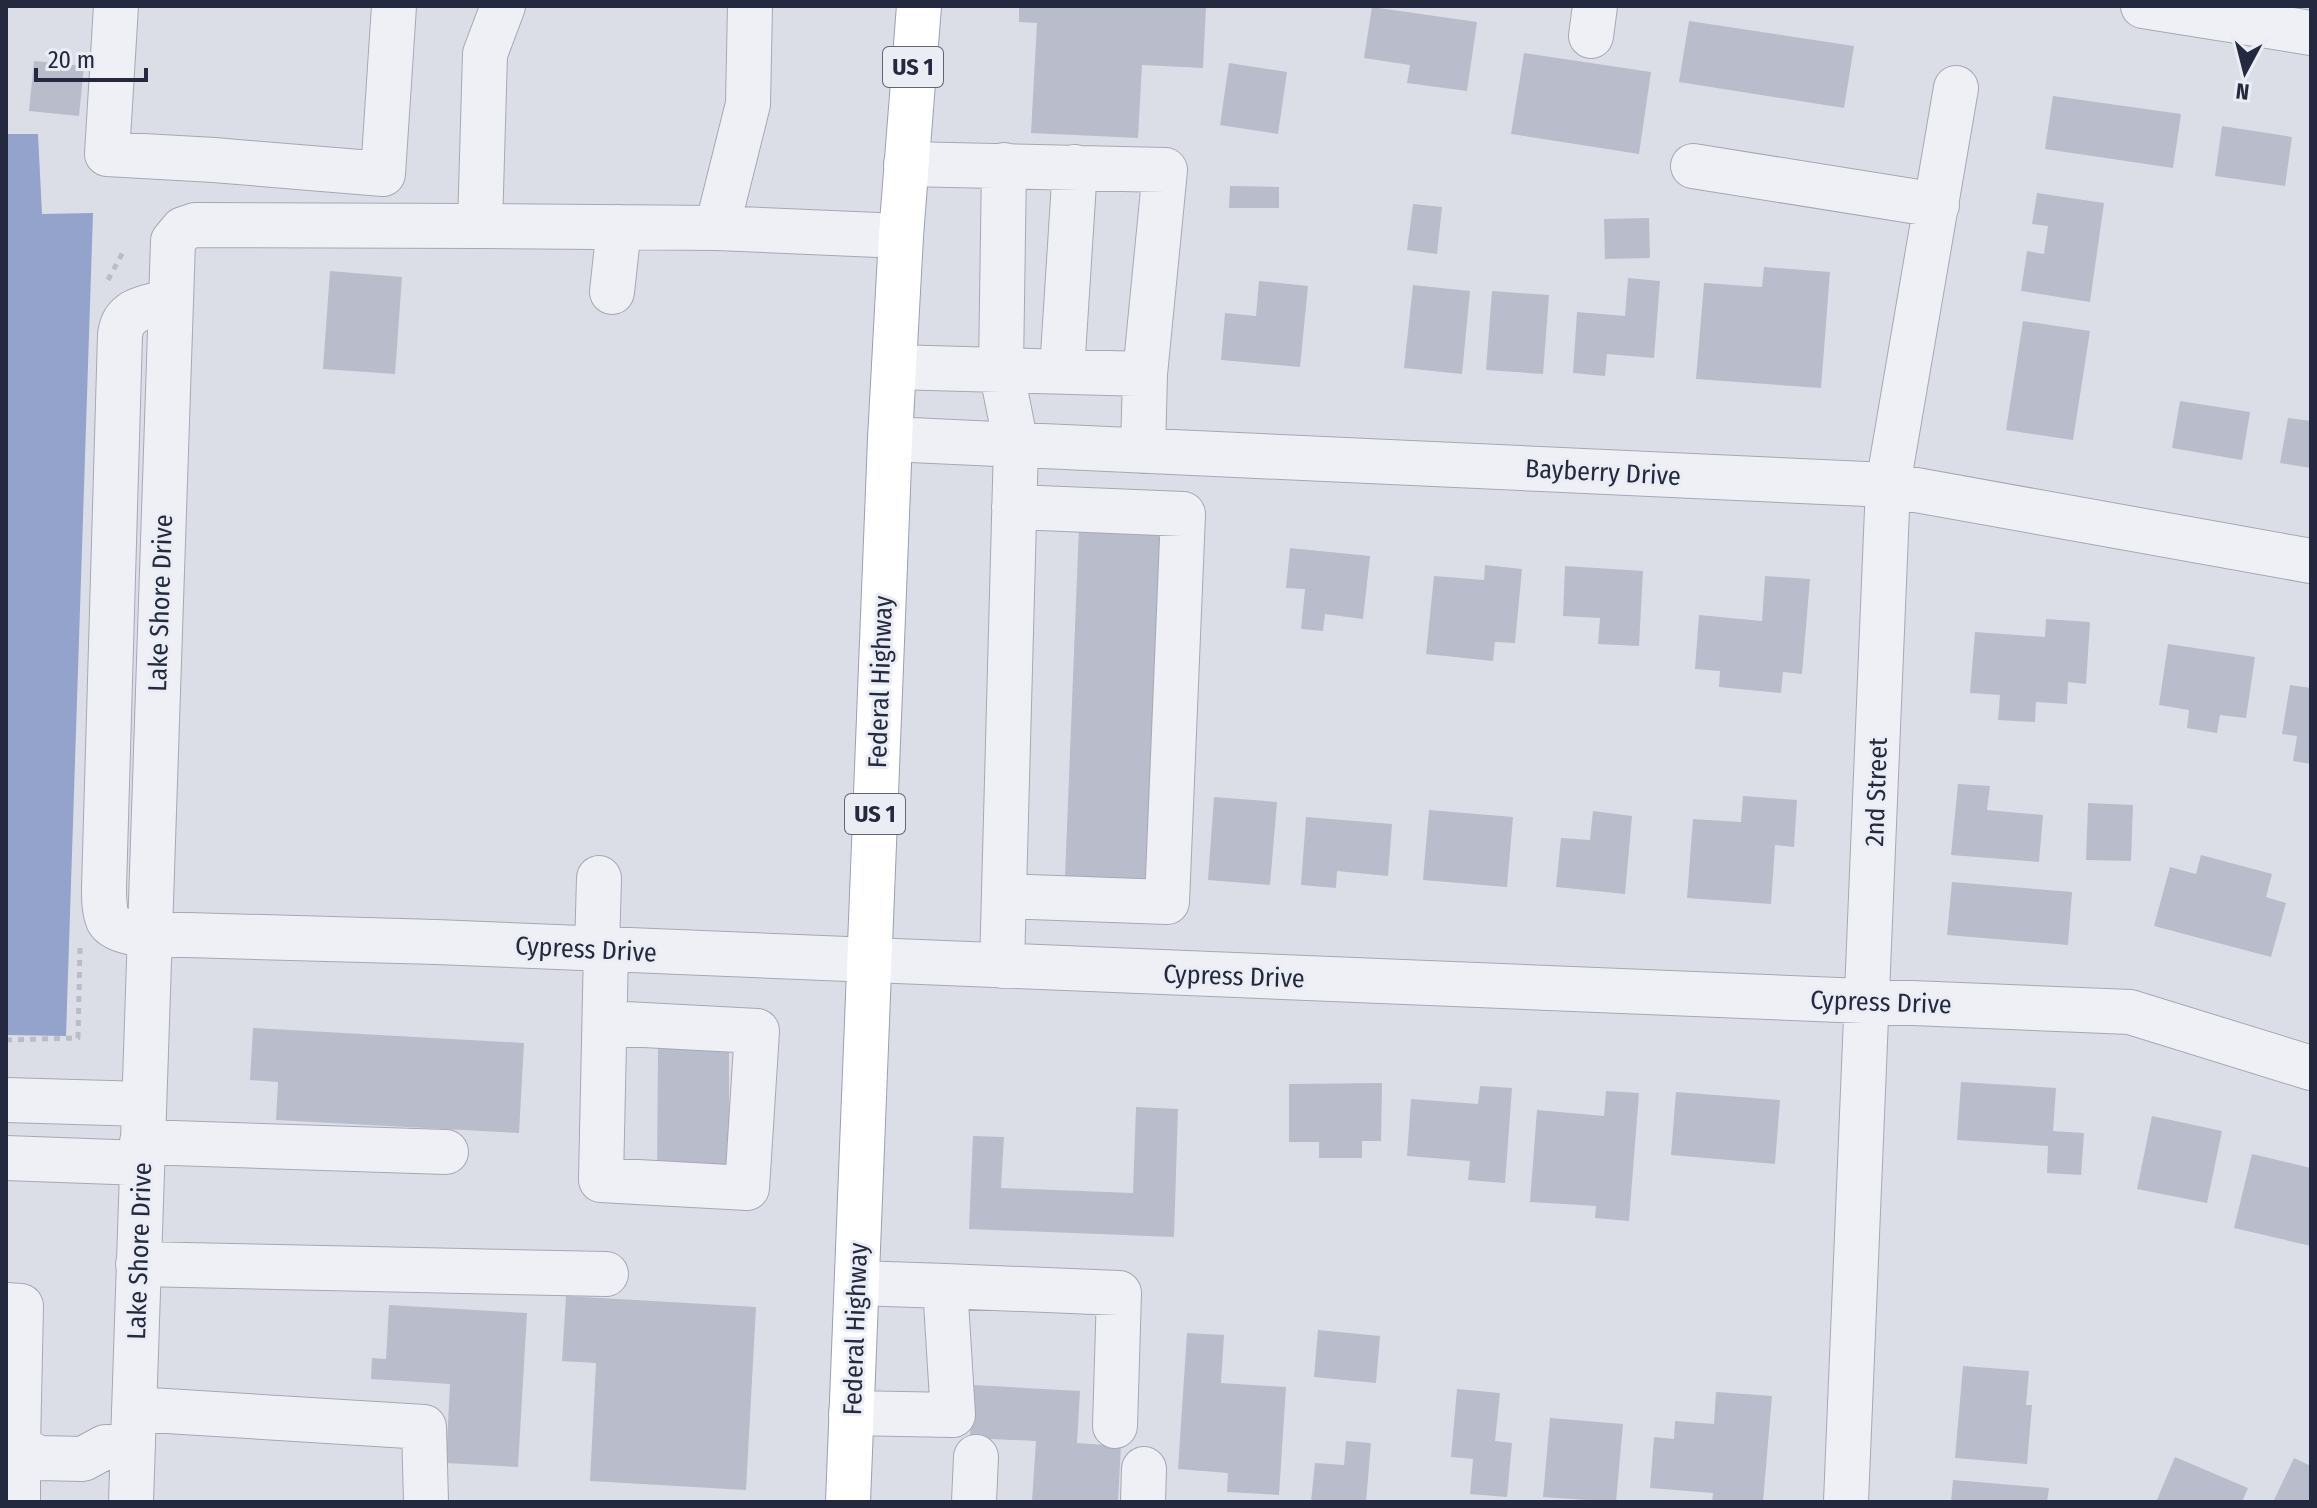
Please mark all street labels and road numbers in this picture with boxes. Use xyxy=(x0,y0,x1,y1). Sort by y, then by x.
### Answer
road number: US 1 xyxy=(883,47,943,87)
street label: Bayberry Drive xyxy=(1524,453,1682,492)
street label: Lake Shore Drive xyxy=(142,514,179,692)
street label: Federal Highway xyxy=(862,595,899,769)
street label: 2nd Street xyxy=(1859,736,1894,847)
road number: US 1 xyxy=(845,794,905,834)
street label: Cypress Drive xyxy=(514,930,658,969)
street label: Cypress Drive xyxy=(1163,959,1305,994)
street label: Cypress Drive xyxy=(1810,985,1952,1020)
street label: Lake Shore Drive xyxy=(121,1162,158,1340)
street label: Federal Highway xyxy=(837,1242,874,1416)

